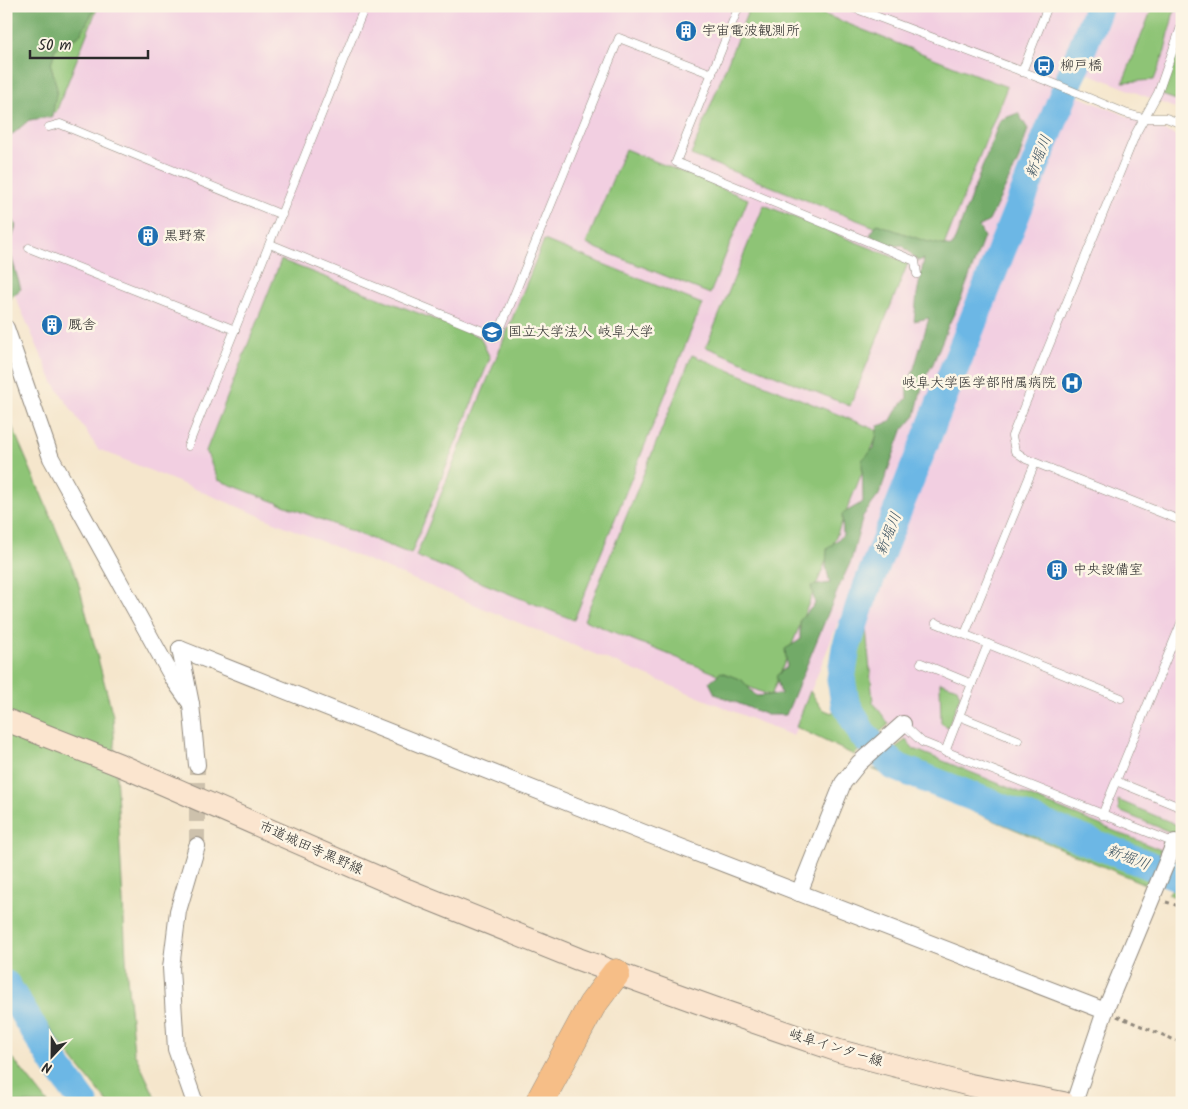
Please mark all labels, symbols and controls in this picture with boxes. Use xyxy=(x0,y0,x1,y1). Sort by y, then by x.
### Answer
building icon: 宇宙電波観測所 xyxy=(674,19,698,43)
place label: 宇宙電波観測所 xyxy=(702,20,800,42)
scale bar xyxy=(30,28,148,60)
text: 50 m xyxy=(38,34,72,58)
bus stop icon: 柳戸橋 xyxy=(1032,54,1056,78)
place label: 柳戸橋 xyxy=(1060,55,1102,77)
water label: 新堀川 xyxy=(1019,132,1059,182)
building icon: 黒野寮 xyxy=(136,224,160,248)
place label: 黒野寮 xyxy=(164,225,206,247)
building icon: 厩舎 xyxy=(40,313,64,337)
place label: 厩舎 xyxy=(68,314,96,336)
school or university icon: 国立大学法人 岐阜大学 xyxy=(480,320,504,344)
place label: 国立大学法人 岐阜大学 xyxy=(508,321,654,343)
hospital icon: 岐阜大学医学部附属病院 xyxy=(1060,371,1084,395)
place label: 岐阜大学医学部附属病院 xyxy=(902,372,1056,394)
water label: 新堀川 xyxy=(869,509,909,559)
building icon: 中央設備室 xyxy=(1045,558,1069,582)
place label: 中央設備室 xyxy=(1073,559,1143,581)
street label: 市道城田寺黒野線 xyxy=(255,815,367,881)
water label: 新堀川 xyxy=(1103,839,1153,877)
street label: 岐阜インター線 xyxy=(786,1023,886,1073)
north arrow xyxy=(28,1032,78,1082)
text: N xyxy=(39,1055,56,1079)

